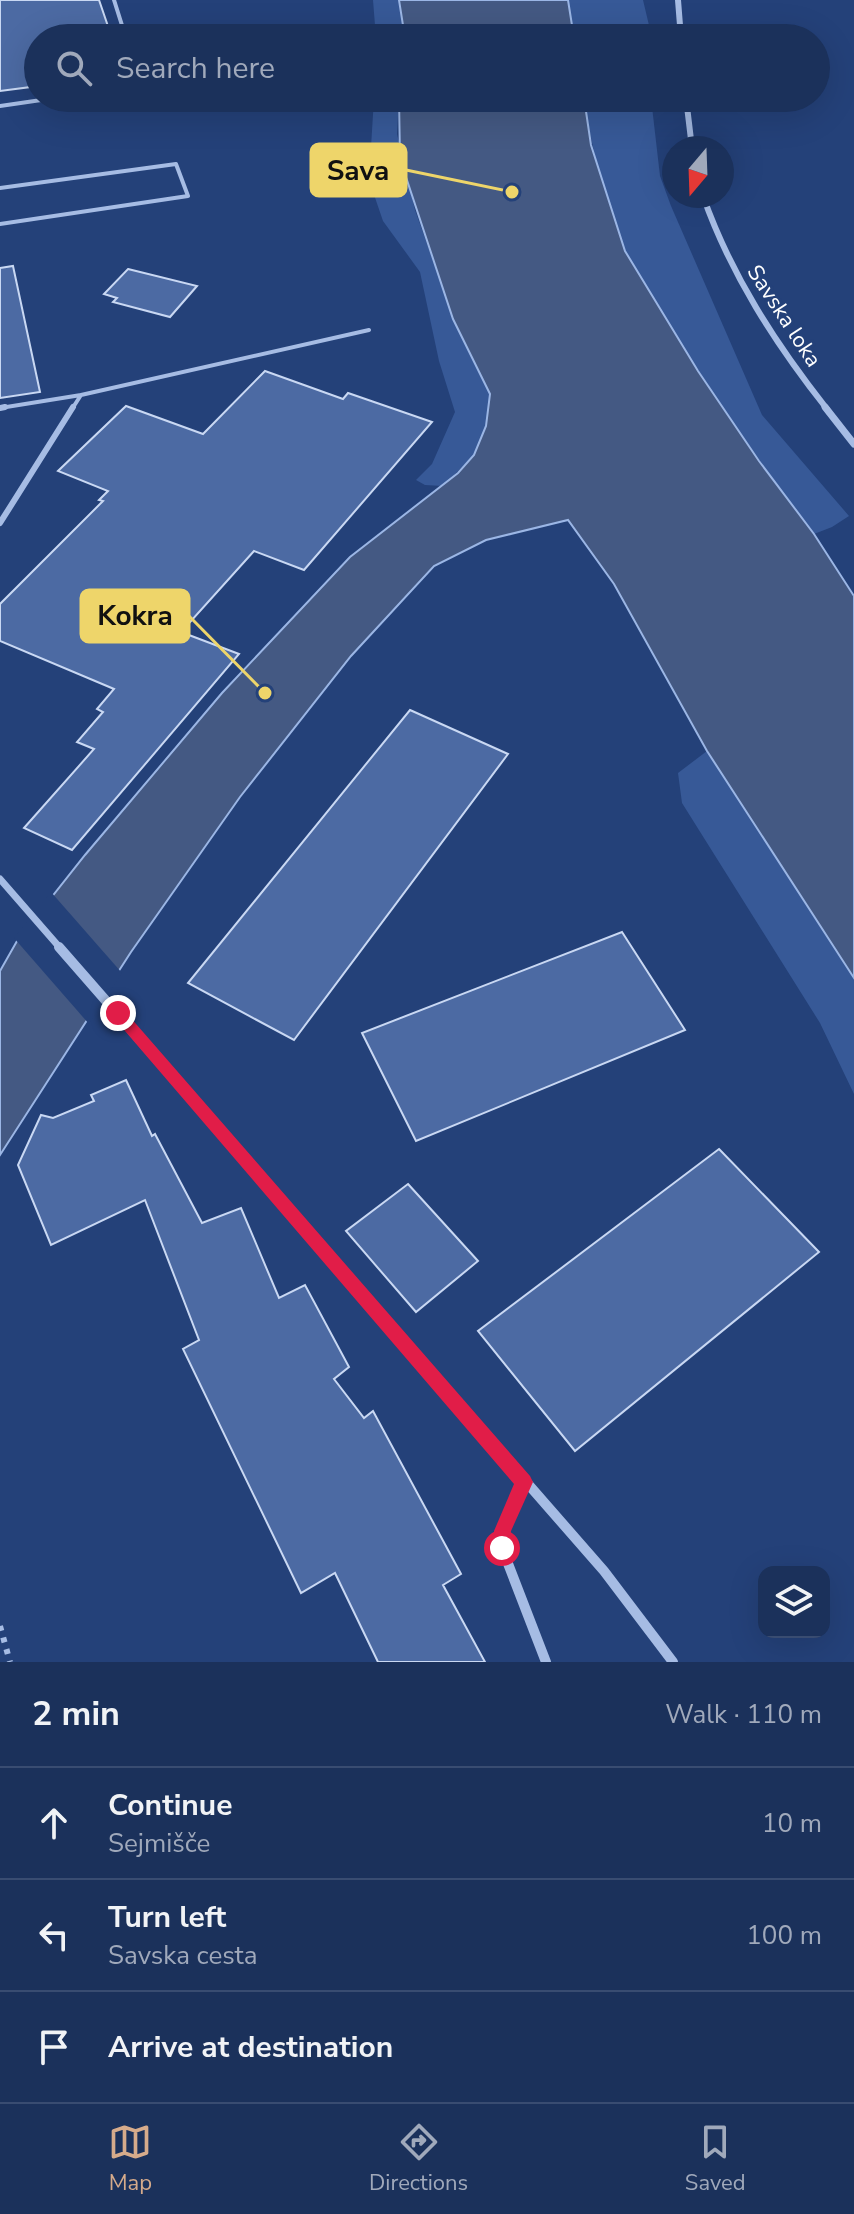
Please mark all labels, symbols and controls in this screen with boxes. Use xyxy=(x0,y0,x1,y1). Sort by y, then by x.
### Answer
search box xyxy=(24,24,830,112)
icon: search xyxy=(52,46,96,90)
text: Search here xyxy=(116,48,275,89)
north arrow xyxy=(662,136,734,208)
callout: Sava xyxy=(311,144,406,196)
text: Sava xyxy=(327,152,389,190)
street label: Savska loka xyxy=(740,259,828,373)
callout: Kokra xyxy=(81,590,189,642)
text: Kokra xyxy=(97,597,173,635)
route end xyxy=(100,995,136,1031)
route start xyxy=(484,1530,520,1566)
map controls xyxy=(758,1566,830,1638)
button: layers xyxy=(758,1566,830,1638)
text: 2 min xyxy=(32,1691,120,1737)
text: Walk · 110 m xyxy=(665,1697,822,1732)
text: Continue xyxy=(108,1785,233,1826)
icon: ahead xyxy=(32,1801,76,1845)
text: 10 m xyxy=(762,1806,822,1841)
text: Sejmišče xyxy=(108,1826,210,1861)
text: Turn left xyxy=(108,1897,226,1938)
icon: left xyxy=(32,1913,76,1957)
text: 100 m xyxy=(746,1918,822,1953)
text: Savska cesta xyxy=(108,1938,257,1973)
icon: arrive xyxy=(32,2025,76,2069)
text: Arrive at destination xyxy=(108,2027,393,2068)
tab: Map xyxy=(108,2120,152,2198)
tab: Directions xyxy=(369,2120,468,2198)
tab: Saved xyxy=(685,2120,746,2198)

